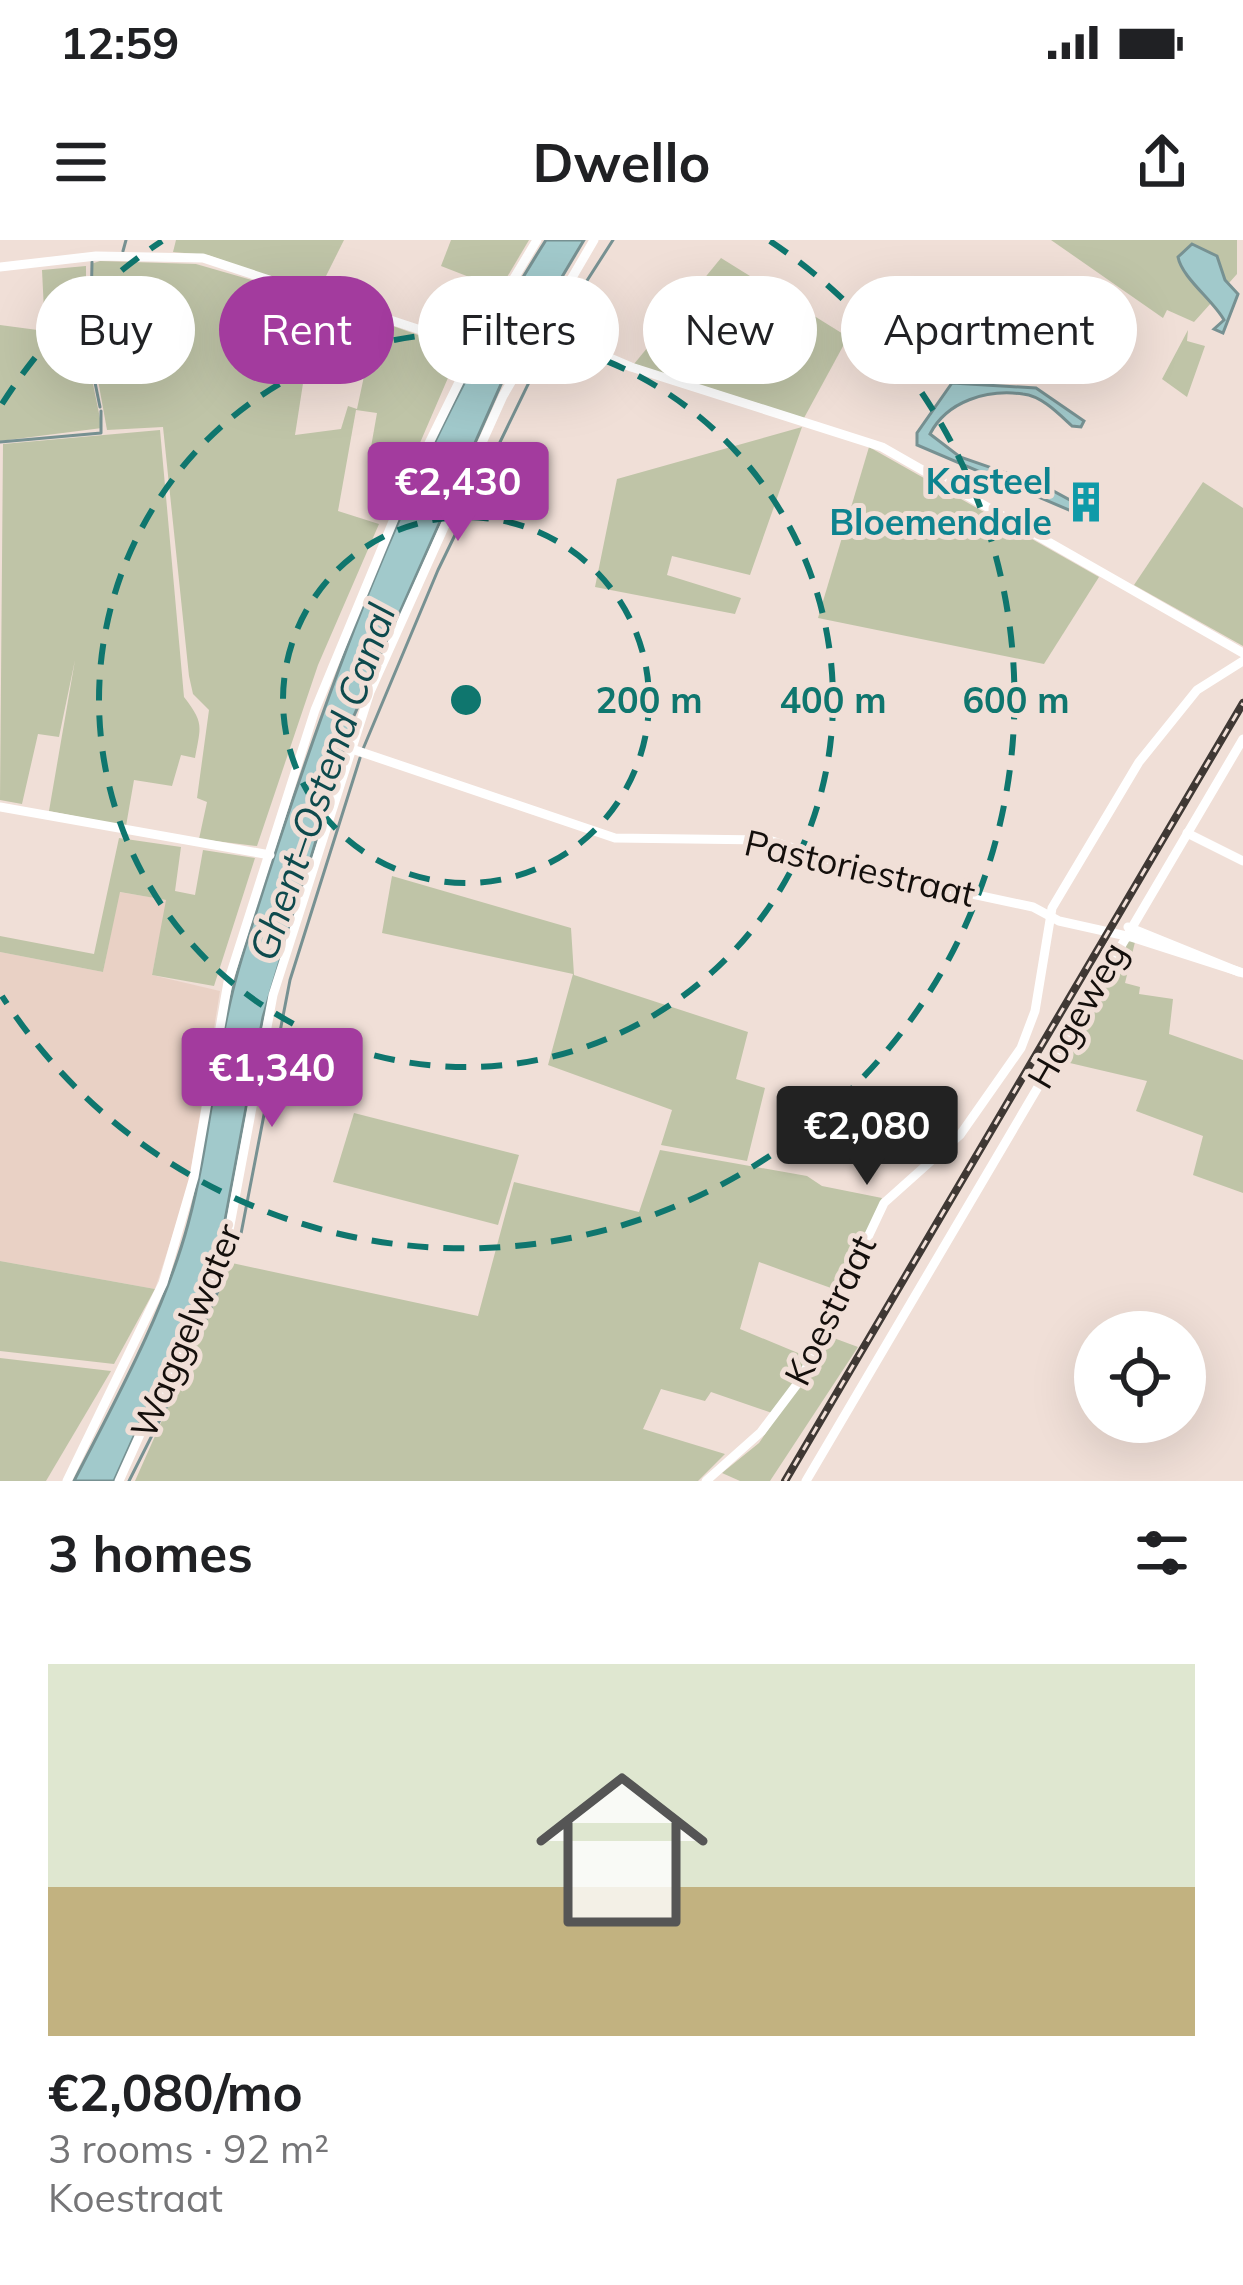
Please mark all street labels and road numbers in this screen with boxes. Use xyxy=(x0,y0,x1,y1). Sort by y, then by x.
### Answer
street label: Pastoriestraat xyxy=(741,819,980,916)
street label: Hogeweg xyxy=(1017,934,1136,1096)
street label: Waggelwater xyxy=(120,1217,251,1445)
street label: Koestraat xyxy=(774,1227,885,1392)

